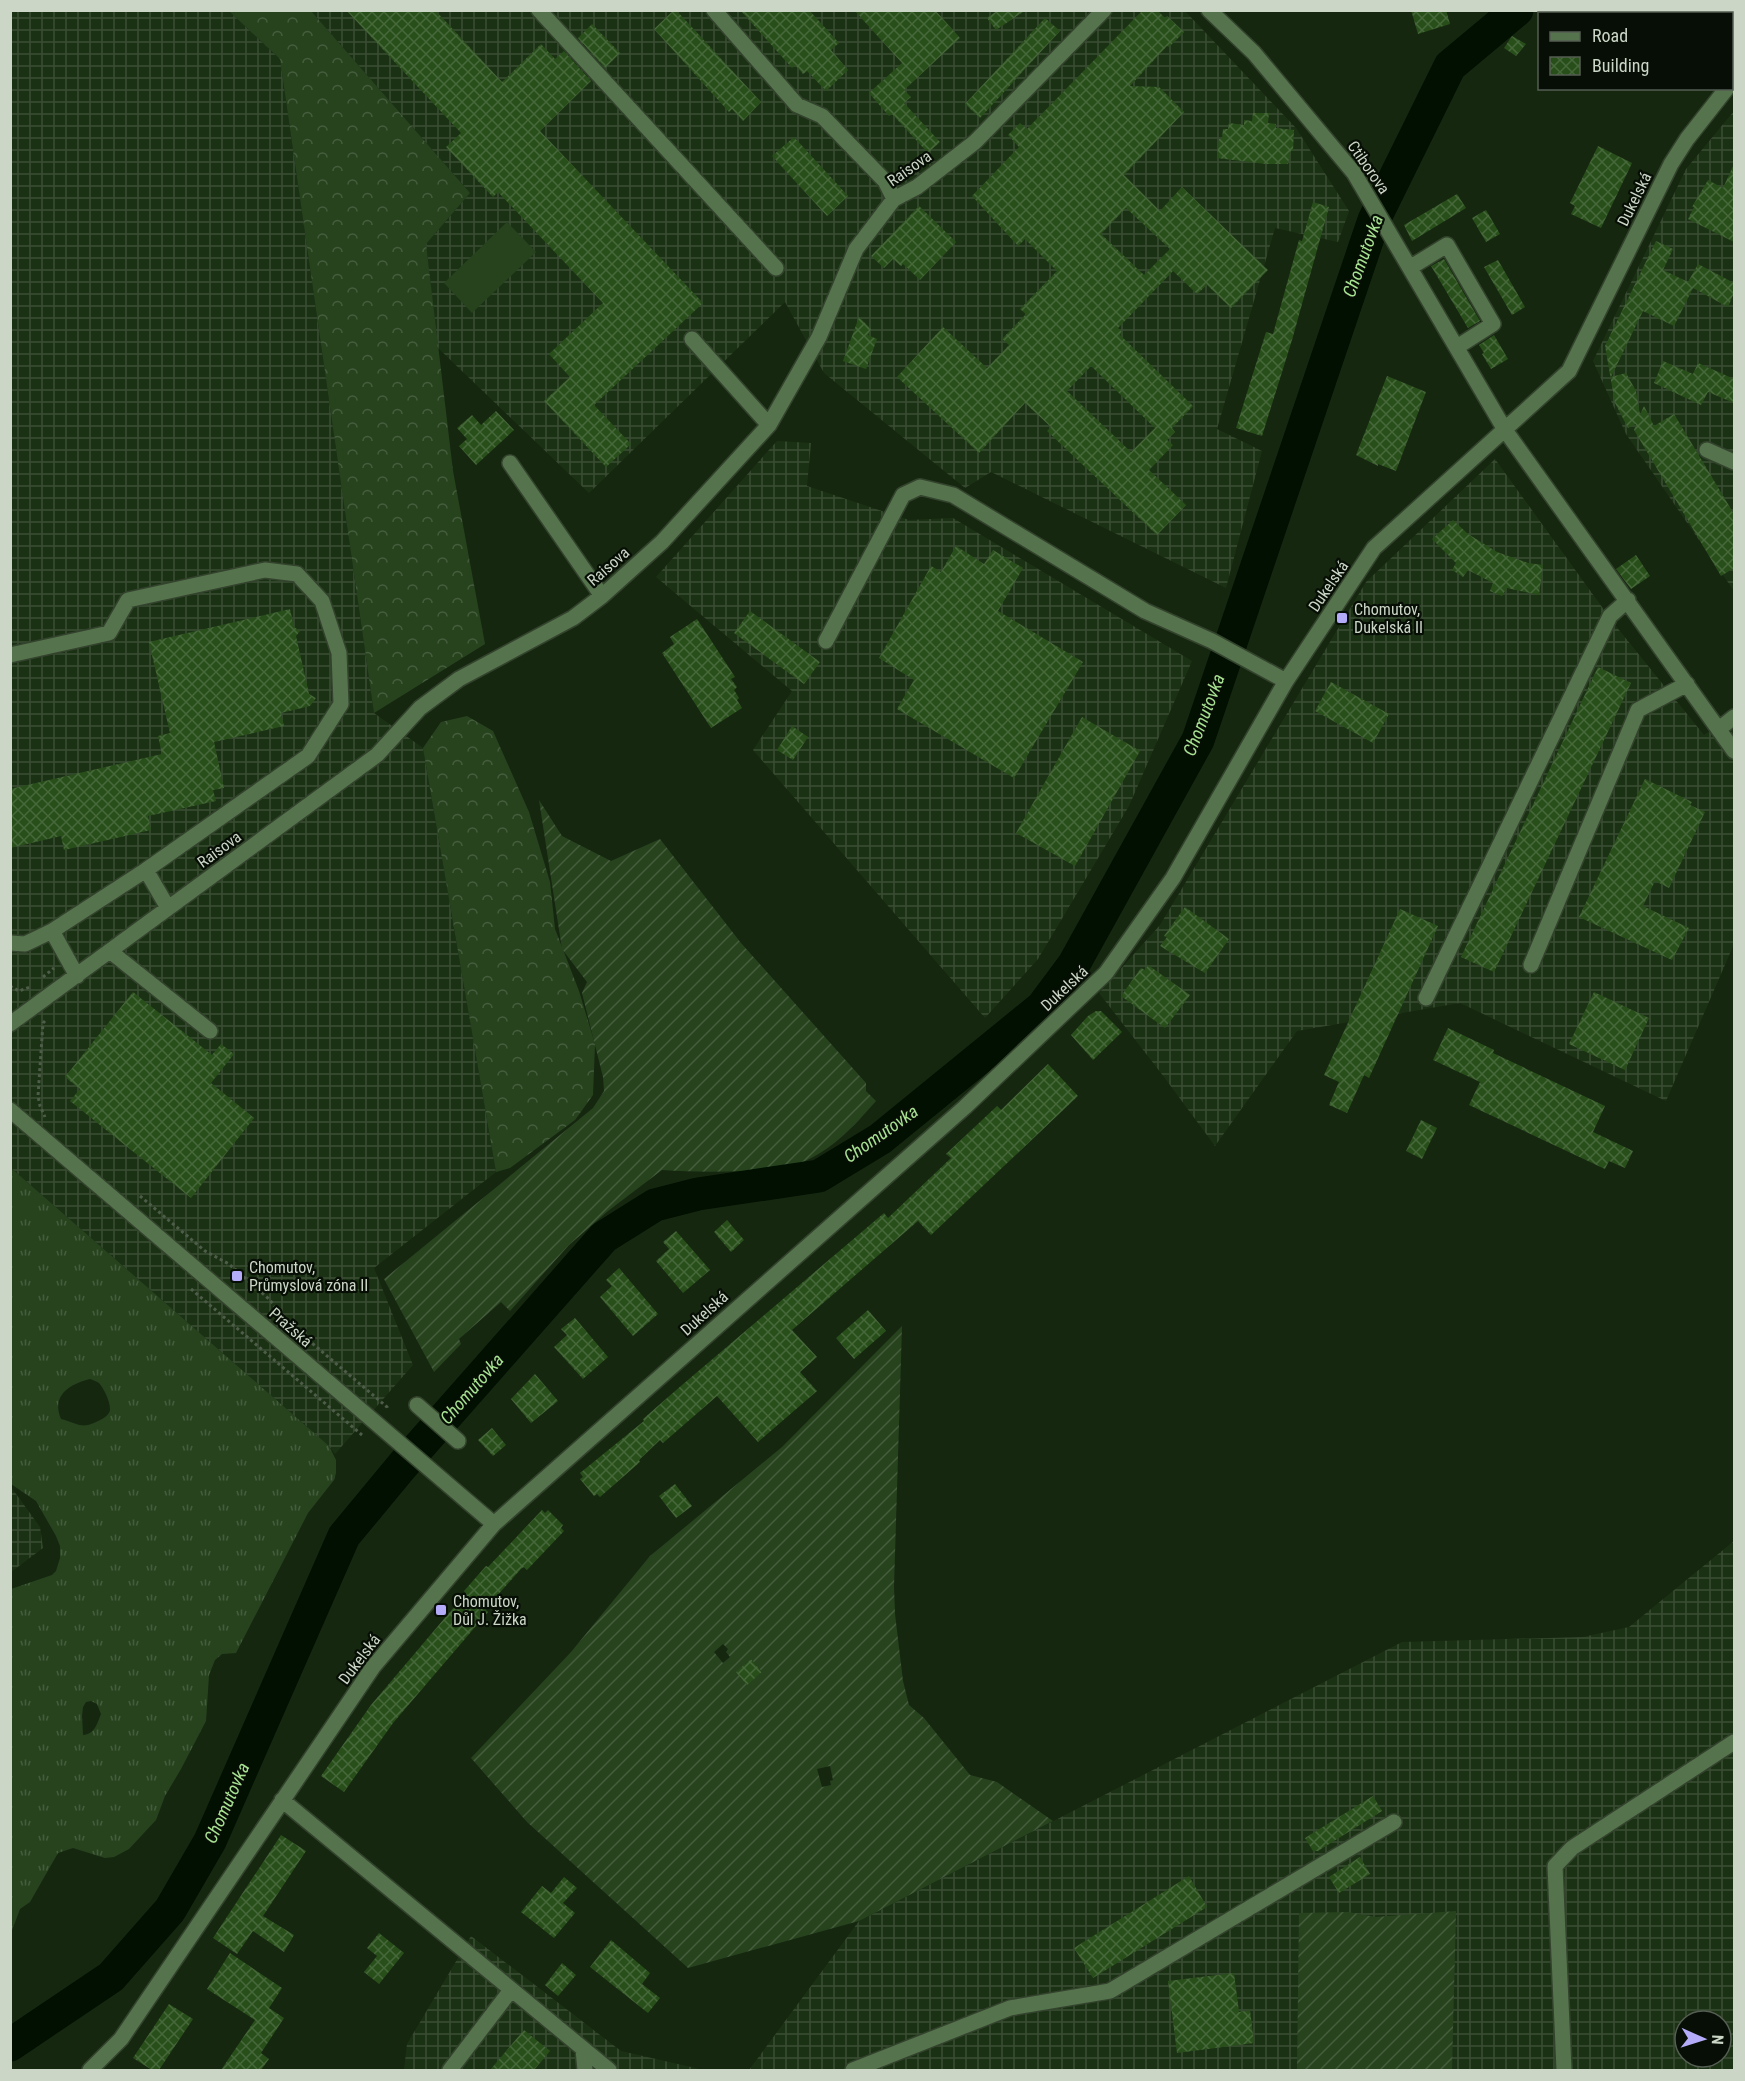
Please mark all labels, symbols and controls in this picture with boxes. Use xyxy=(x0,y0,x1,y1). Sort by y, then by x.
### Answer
legend xyxy=(1538,12,1733,90)
text: Road xyxy=(1592,25,1628,46)
text: Building xyxy=(1592,55,1649,76)
street label: Ctiborova xyxy=(1343,137,1394,197)
street label: Raisova xyxy=(884,146,935,190)
street label: Dukelská xyxy=(1613,169,1656,229)
water label: Chomutovka xyxy=(1338,212,1387,300)
street label: Raisova xyxy=(583,543,633,590)
street label: Dukelská xyxy=(1305,557,1352,615)
place label: Chomutov, Dukelská II xyxy=(1354,600,1423,637)
marker: Chomutov, Dukelská II xyxy=(1335,611,1349,625)
water label: Chomutovka xyxy=(1178,671,1229,759)
street label: Raisova xyxy=(194,827,245,872)
street label: Dukelská xyxy=(1037,962,1092,1015)
water label: Chomutovka xyxy=(839,1100,922,1167)
place label: Chomutov, Průmyslová zóna II xyxy=(249,1258,368,1295)
marker: Chomutov, Průmyslová zóna II xyxy=(230,1269,244,1283)
street label: Dukelská xyxy=(677,1287,732,1340)
street label: Pražská xyxy=(265,1304,316,1351)
water label: Chomutovka xyxy=(435,1349,508,1428)
place label: Chomutov, Důl J. Žižka xyxy=(453,1592,527,1629)
marker: Chomutov, Důl J. Žižka xyxy=(434,1603,448,1617)
street label: Dukelská xyxy=(335,1631,384,1688)
water label: Chomutovka xyxy=(199,1759,254,1846)
north arrow xyxy=(1673,2009,1733,2069)
text: N xyxy=(1708,2034,1727,2045)

